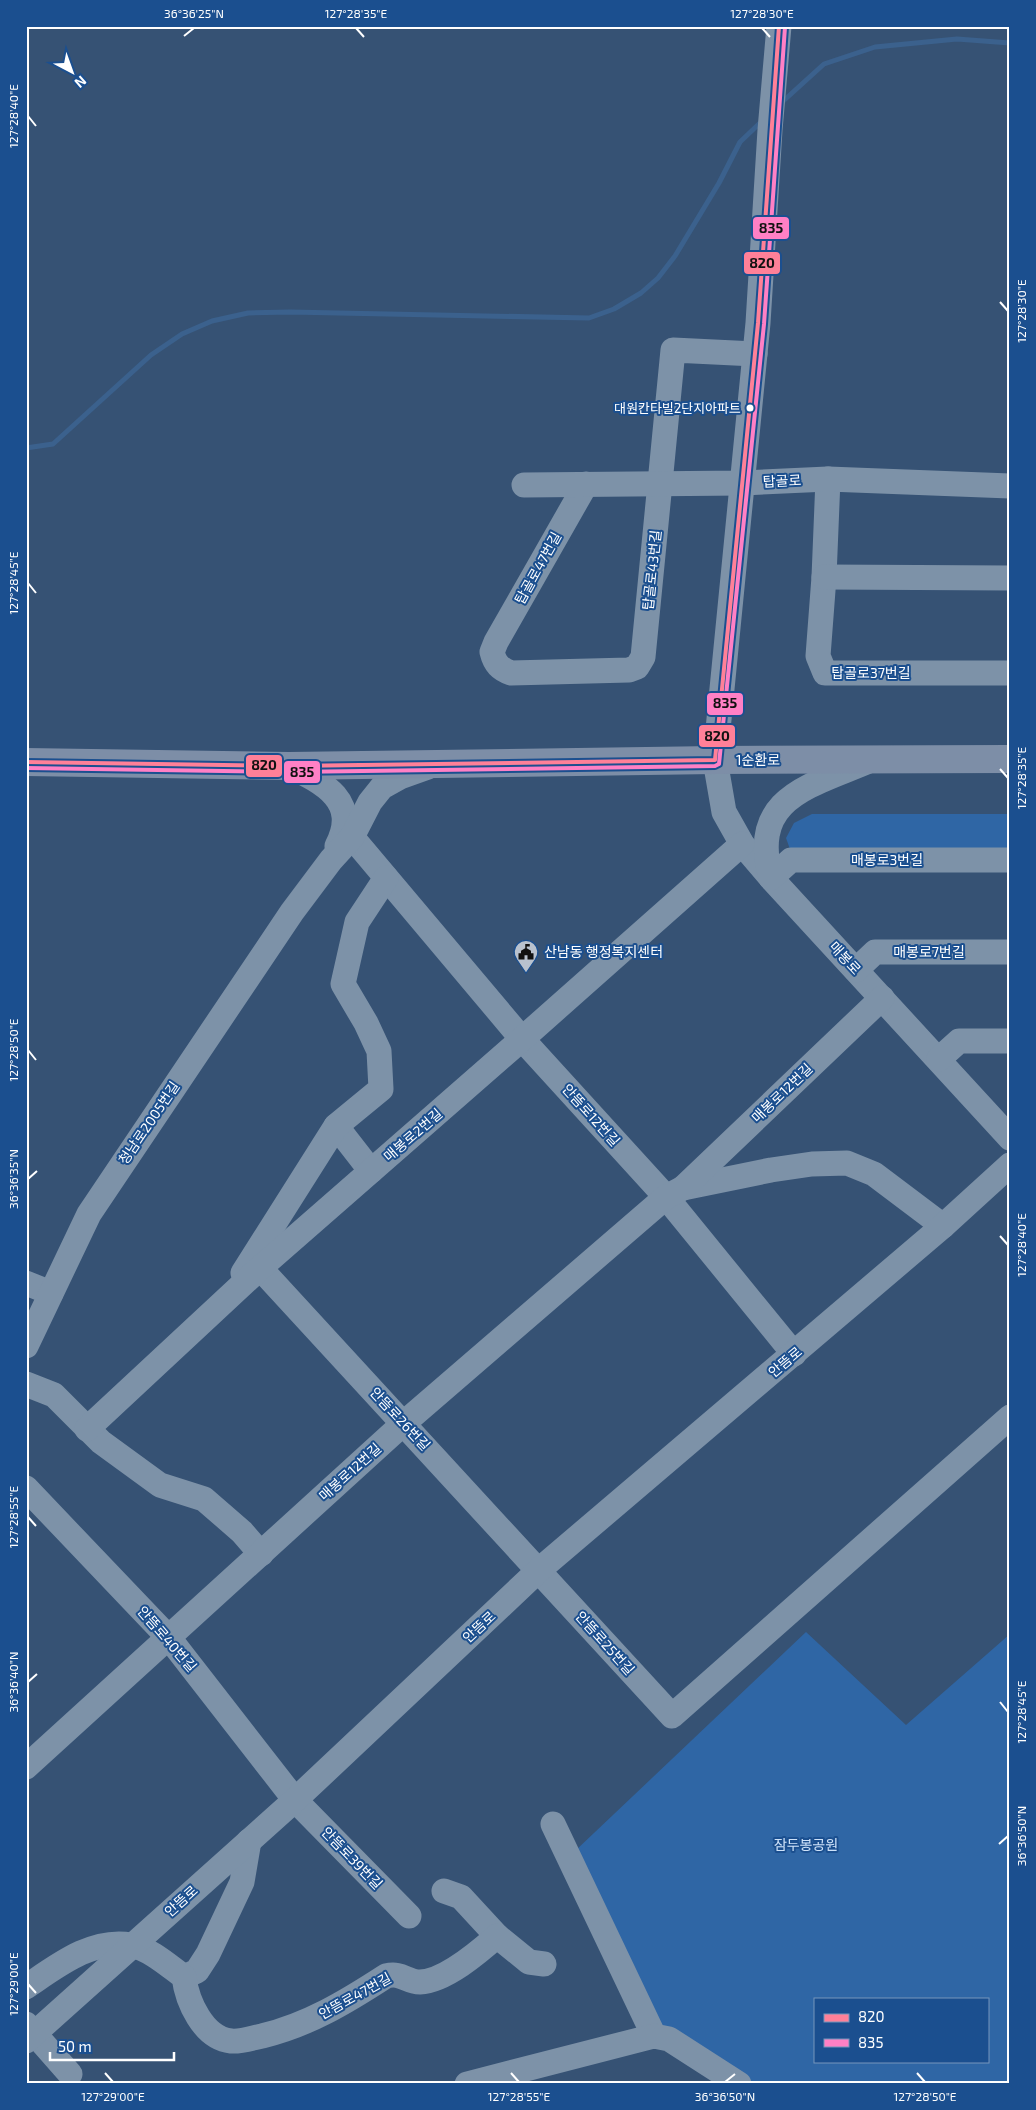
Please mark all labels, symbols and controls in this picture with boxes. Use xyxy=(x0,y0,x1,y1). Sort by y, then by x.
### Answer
text: 36°36'25"N xyxy=(164,6,224,20)
text: 127°28'35"E xyxy=(325,6,388,20)
text: 127°28'30"E xyxy=(730,6,794,20)
north arrow xyxy=(48,48,98,98)
text: N xyxy=(71,72,90,92)
text: 127°28'40"E xyxy=(6,84,20,148)
line badge: 835 xyxy=(752,216,790,240)
text: 835 xyxy=(759,219,783,236)
line badge: 820 xyxy=(743,251,781,275)
text: 820 xyxy=(749,254,775,271)
text: 127°28'30"E xyxy=(1014,279,1028,343)
place label: 대원칸타빌2단지아파트 xyxy=(614,400,741,416)
marker: 대원칸타빌2단지아파트 xyxy=(745,403,755,413)
street label: 탑골로 xyxy=(762,471,802,490)
street label: 탑골로47번길 xyxy=(511,529,564,607)
street label: 탑골로43번길 xyxy=(639,529,664,611)
text: 127°28'45"E xyxy=(6,551,20,615)
street label: 탑골로37번길 xyxy=(831,664,911,681)
line badge: 835 xyxy=(706,692,744,716)
text: 835 xyxy=(713,694,737,711)
line badge: 820 xyxy=(698,724,736,748)
text: 820 xyxy=(704,727,730,744)
text: 127°28'35"E xyxy=(1014,746,1028,809)
street label: 1순환로 xyxy=(736,751,780,768)
line badge: 820 xyxy=(245,754,283,778)
text: 820 xyxy=(251,756,277,773)
line badge: 835 xyxy=(283,760,321,784)
text: 835 xyxy=(290,763,314,780)
street label: 매봉로3번길 xyxy=(851,851,923,868)
street label: 매봉로 xyxy=(826,938,865,978)
public building icon: 산남동 행정복지센터 xyxy=(513,939,539,973)
place label: 산남동 행정복지센터 xyxy=(544,943,663,960)
street label: 매봉로7번길 xyxy=(893,943,965,960)
text: 127°28'50"E xyxy=(6,1018,20,1082)
street label: 매봉로12번길 xyxy=(748,1059,816,1126)
street label: 청남로2005번길 xyxy=(115,1078,183,1168)
street label: 안뜸로12번길 xyxy=(559,1080,624,1149)
street label: 매봉로2번길 xyxy=(380,1104,446,1165)
text: 36°36'35"N xyxy=(6,1149,20,1209)
text: 127°28'40"E xyxy=(1014,1213,1028,1277)
street label: 안뜸로 xyxy=(764,1343,805,1381)
street label: 안뜸로26번길 xyxy=(367,1384,434,1454)
street label: 매봉로12번길 xyxy=(315,1439,384,1504)
text: 127°28'55"E xyxy=(6,1486,20,1548)
street label: 안뜸로40번길 xyxy=(134,1602,201,1675)
street label: 안뜸로 xyxy=(459,1607,499,1646)
street label: 안뜸로25번길 xyxy=(572,1607,638,1678)
text: 36°36'40"N xyxy=(6,1651,20,1713)
text: 127°28'45"E xyxy=(1014,1680,1028,1744)
text: 36°36'50"N xyxy=(1014,1806,1028,1866)
street label: 안뜸로39번길 xyxy=(318,1823,386,1892)
park label: 잠두봉공원 xyxy=(774,1836,838,1853)
street label: 안뜸로 xyxy=(161,1881,201,1920)
text: 127°29'00"E xyxy=(6,1952,20,2016)
street label: 안뜸로47번길 xyxy=(316,1969,394,2022)
legend xyxy=(814,1998,988,2062)
text: 820 xyxy=(858,2007,885,2025)
scale bar xyxy=(50,2030,174,2062)
text: 835 xyxy=(858,2033,884,2051)
text: 50 m xyxy=(58,2037,92,2055)
text: 127°29'00"E xyxy=(81,2089,145,2103)
text: 127°28'55"E xyxy=(488,2089,550,2103)
text: 36°36'50"N xyxy=(695,2089,755,2103)
text: 127°28'50"E xyxy=(893,2089,957,2103)

